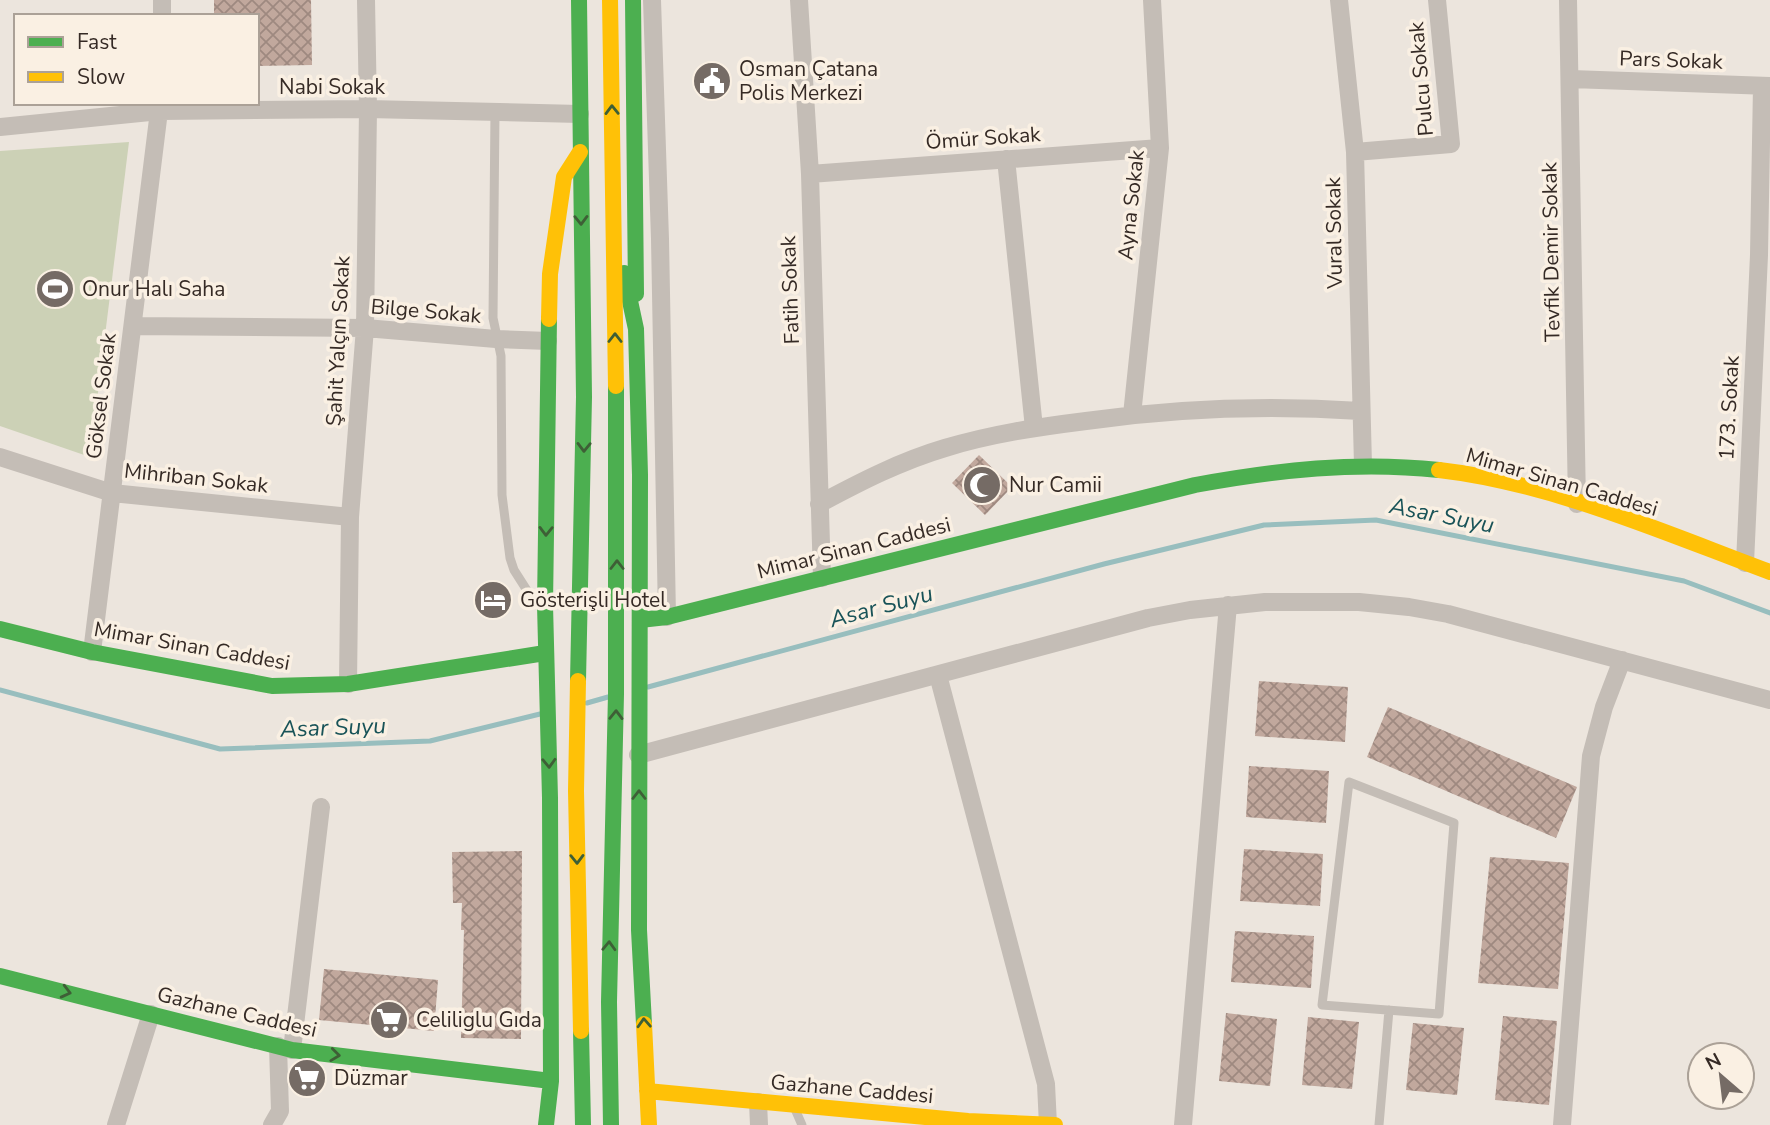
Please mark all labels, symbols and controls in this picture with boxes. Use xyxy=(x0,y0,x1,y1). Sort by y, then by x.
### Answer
legend xyxy=(14,14,259,105)
street label: Pulcu Sokak xyxy=(1402,20,1440,137)
text: Fast xyxy=(77,28,117,56)
street label: Pars Sokak xyxy=(1619,44,1724,76)
place label: Osman Çatana Polis Merkezi xyxy=(739,55,878,107)
public building icon: Osman Çatana Polis Merkezi xyxy=(691,60,733,102)
text: Slow xyxy=(77,63,126,91)
street label: Nabi Sokak xyxy=(279,73,385,101)
one-way arrow xyxy=(605,105,620,116)
street label: Ömür Sokak xyxy=(924,120,1042,156)
street label: Ayna Sokak xyxy=(1111,148,1151,261)
street label: Tevfik Demir Sokak xyxy=(1535,161,1567,342)
street label: Vural Sokak xyxy=(1319,176,1349,290)
one-way arrow xyxy=(574,215,589,226)
street label: Fatih Sokak xyxy=(774,235,806,345)
street label: Şahit Yalçın Sokak xyxy=(320,255,356,427)
sports icon: Onur Halı Saha xyxy=(34,268,76,310)
place label: Onur Halı Saha xyxy=(82,275,225,303)
street label: Bilge Sokak xyxy=(370,292,483,330)
street label: Göksel Sokak xyxy=(79,331,123,461)
one-way arrow xyxy=(607,332,623,343)
street label: 173. Sokak xyxy=(1712,355,1746,461)
street label: Mimar Sinan Caddesi xyxy=(1463,441,1661,523)
one-way arrow xyxy=(576,442,591,453)
street label: Mihriban Sokak xyxy=(123,457,270,500)
mosque icon: Nur Camii xyxy=(961,464,1003,506)
place label: Nur Camii xyxy=(1009,471,1102,499)
water label: Asar Suyu xyxy=(1386,490,1497,541)
street label: Mimar Sinan Caddesi xyxy=(754,510,954,586)
one-way arrow xyxy=(538,526,553,537)
one-way arrow xyxy=(609,560,625,570)
water label: Asar Suyu xyxy=(825,578,936,635)
hotel icon: Gösterişli Hotel xyxy=(472,579,514,621)
place label: Gösterişli Hotel xyxy=(520,586,667,614)
street label: Mimar Sinan Caddesi xyxy=(92,615,292,677)
water label: Asar Suyu xyxy=(279,710,387,745)
one-way arrow xyxy=(608,710,624,720)
one-way arrow xyxy=(541,758,557,768)
one-way arrow xyxy=(631,790,646,801)
one-way arrow xyxy=(570,854,585,865)
one-way arrow xyxy=(601,940,617,950)
street label: Gazhane Caddesi xyxy=(154,980,320,1044)
one-way arrow xyxy=(60,984,72,998)
supermarket icon: Celiliglu Gıda xyxy=(368,999,410,1041)
place label: Celiliglu Gıda xyxy=(416,1006,542,1034)
one-way arrow xyxy=(636,1017,651,1028)
north arrow xyxy=(1686,1041,1756,1111)
one-way arrow xyxy=(329,1047,341,1062)
text: N xyxy=(1701,1047,1726,1077)
supermarket icon: Düzmar xyxy=(286,1057,328,1099)
place label: Düzmar xyxy=(334,1064,408,1092)
street label: Gazhane Caddesi xyxy=(769,1068,935,1110)

